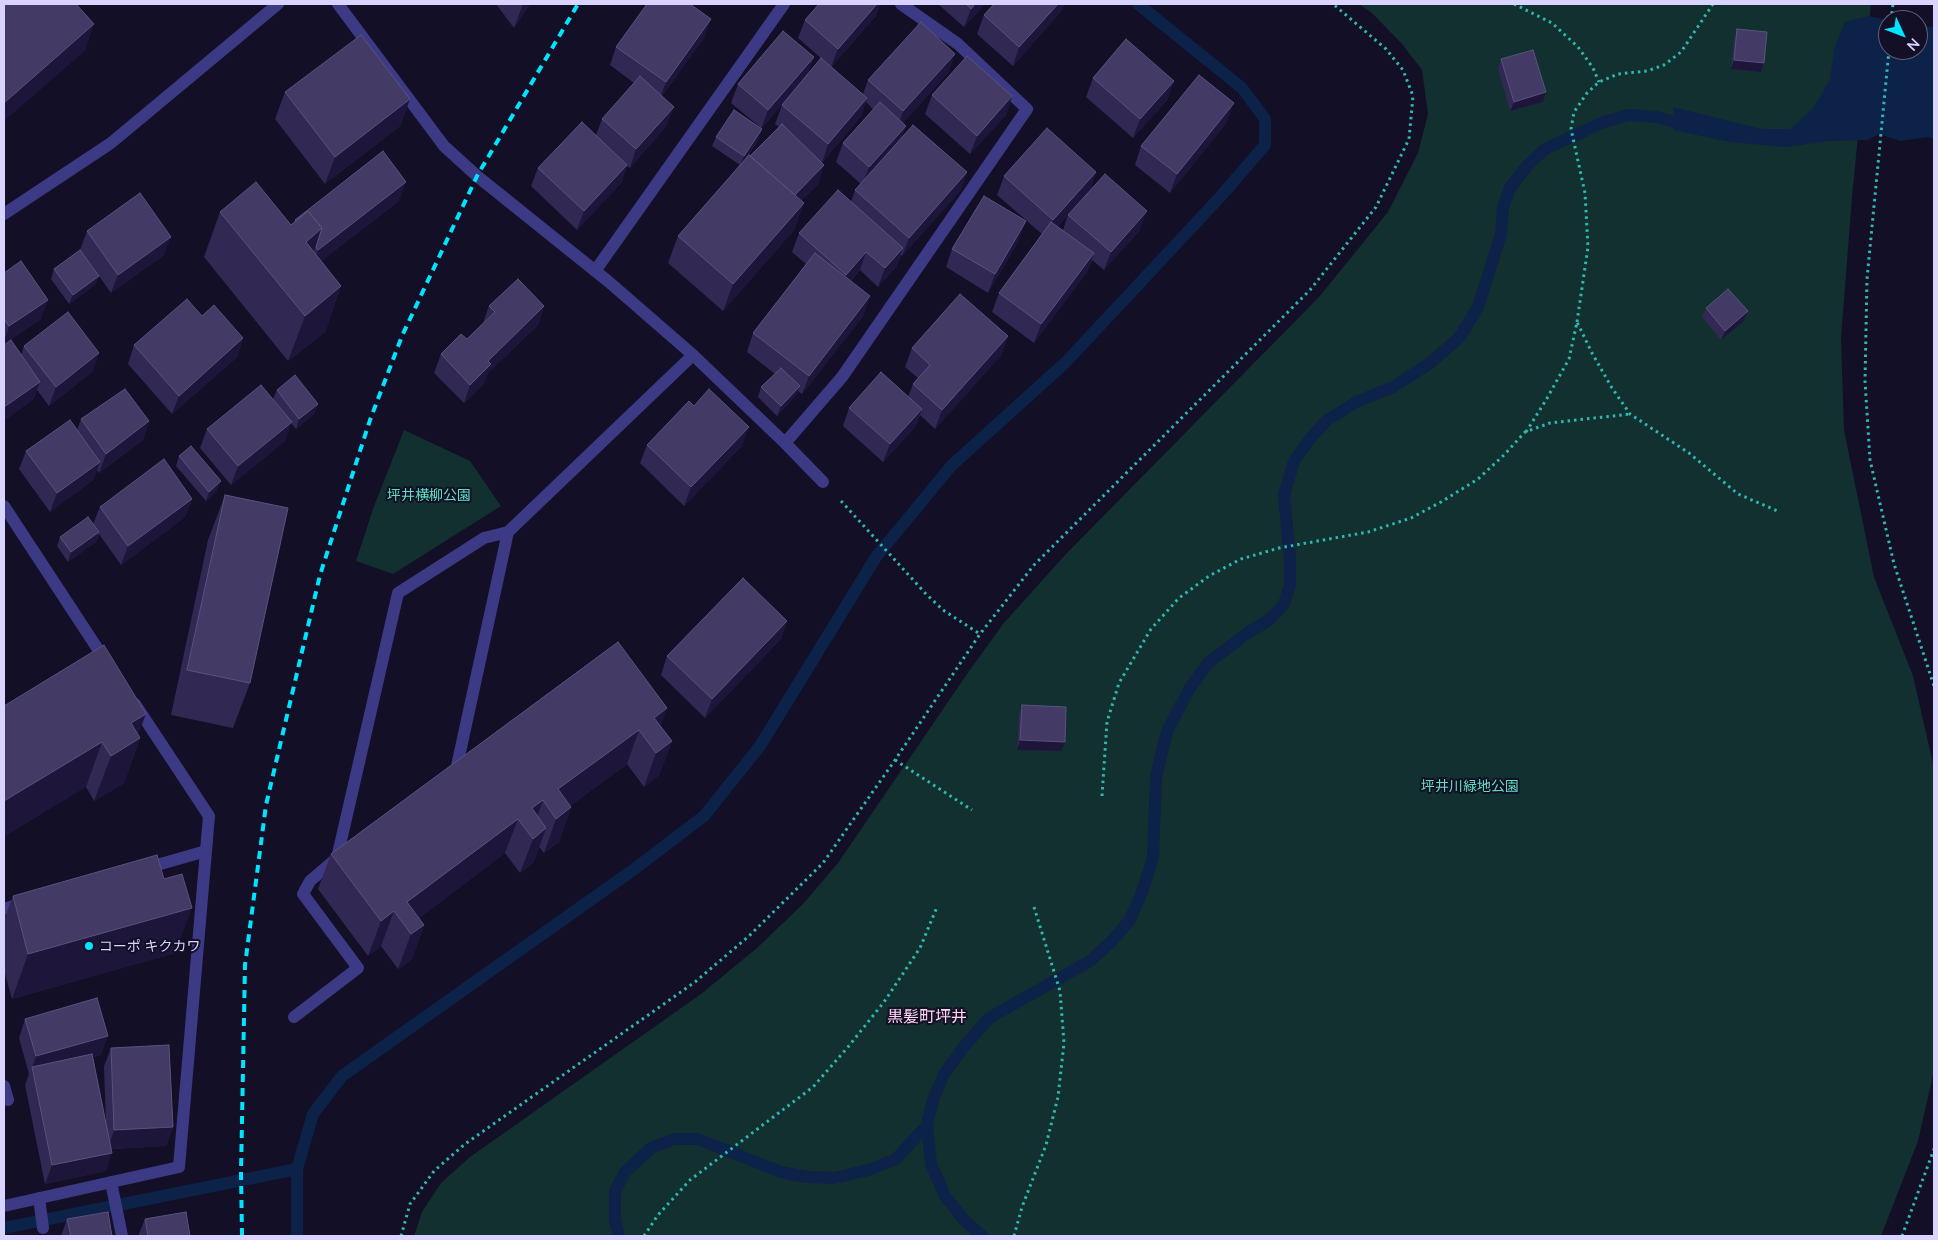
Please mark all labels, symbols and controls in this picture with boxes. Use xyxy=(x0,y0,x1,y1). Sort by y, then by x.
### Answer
north arrow xyxy=(1878,10,1928,60)
text: N xyxy=(1904,35,1924,55)
park label: 坪井横柳公園 xyxy=(387,487,471,503)
park label: 坪井川緑地公園 xyxy=(1421,778,1519,794)
place label: コーポ キクカワ xyxy=(99,938,201,954)
marker: コーポ キクカワ xyxy=(83,940,95,952)
district label: 黒髪町坪井 xyxy=(887,1007,967,1027)

